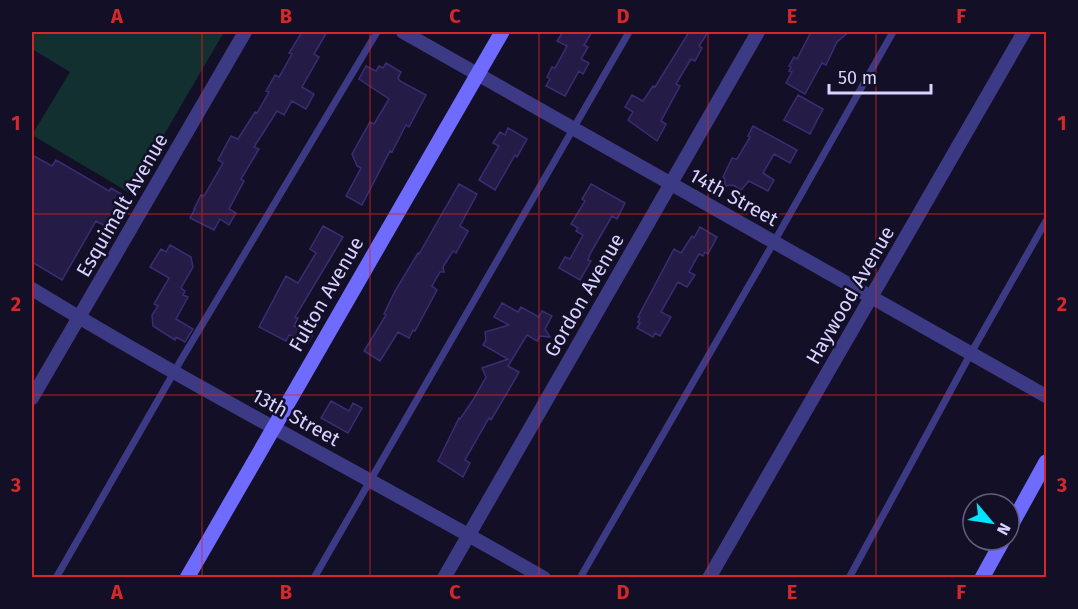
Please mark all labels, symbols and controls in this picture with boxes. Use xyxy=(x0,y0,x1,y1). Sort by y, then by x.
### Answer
text: A xyxy=(110,4,124,28)
text: B xyxy=(280,4,292,28)
text: C xyxy=(449,4,461,28)
text: D xyxy=(616,4,630,28)
text: E xyxy=(787,4,797,28)
text: F xyxy=(956,4,966,28)
scale bar xyxy=(829,57,931,95)
text: 50 m xyxy=(838,67,877,89)
text: 1 xyxy=(11,111,21,135)
text: 1 xyxy=(1057,111,1067,135)
street label: Esquimalt Avenue xyxy=(71,129,173,281)
street label: 14th Street xyxy=(685,163,783,232)
street label: Haywood Avenue xyxy=(801,222,899,368)
street label: Gordon Avenue xyxy=(539,229,629,361)
street label: Fulton Avenue xyxy=(283,232,369,356)
text: 2 xyxy=(11,292,21,316)
text: 2 xyxy=(1057,292,1067,316)
street label: 13th Street xyxy=(248,383,345,451)
text: 3 xyxy=(10,473,21,497)
text: 3 xyxy=(1056,473,1067,497)
north arrow xyxy=(961,492,1021,552)
text: N xyxy=(993,520,1015,538)
text: A xyxy=(110,580,124,604)
text: B xyxy=(280,580,292,604)
text: C xyxy=(449,580,461,604)
text: D xyxy=(616,580,630,604)
text: E xyxy=(787,580,797,604)
text: F xyxy=(956,580,966,604)

